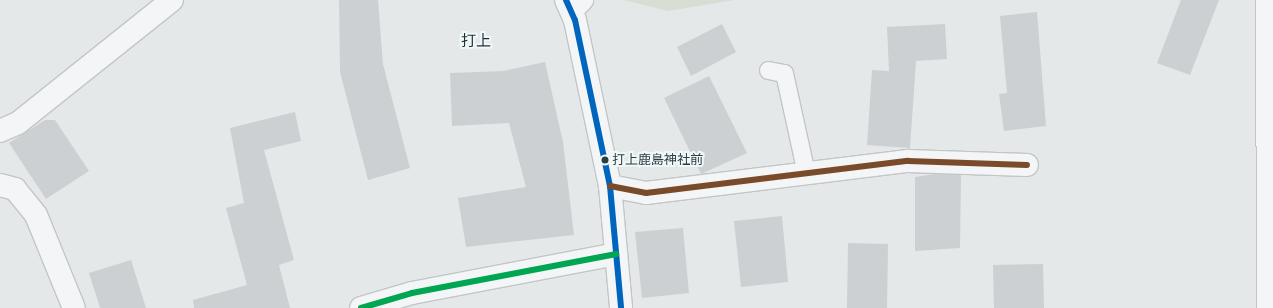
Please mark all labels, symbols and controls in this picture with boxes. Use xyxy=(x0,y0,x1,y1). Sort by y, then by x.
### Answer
district label: 打上 xyxy=(461,32,491,50)
place label: 打上鹿島神社前 xyxy=(612,152,703,168)
marker: 打上鹿島神社前 xyxy=(600,155,610,165)

